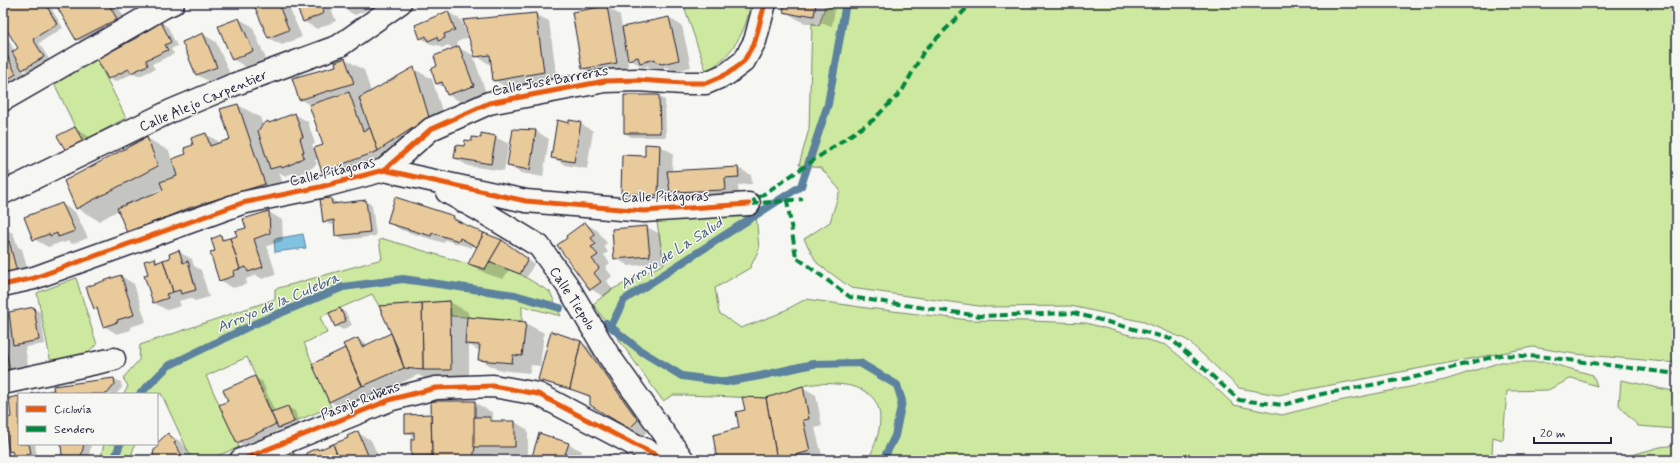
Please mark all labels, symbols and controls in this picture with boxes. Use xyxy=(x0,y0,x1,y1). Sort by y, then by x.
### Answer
street label: Calle José Barreras xyxy=(491,62,610,100)
street label: Calle Alejo Carpentier xyxy=(137,66,270,136)
street label: Calle Pitágoras xyxy=(288,153,377,191)
street label: Calle Pitágoras xyxy=(621,187,709,207)
water label: Arroyo de La Salud xyxy=(616,212,728,295)
street label: Calle Tiepolo xyxy=(545,263,599,334)
water label: Arroyo de la Culebra xyxy=(214,268,344,338)
street label: Pasaje Rubens xyxy=(318,378,403,424)
legend xyxy=(18,393,158,445)
text: Ciclovía xyxy=(54,402,92,418)
scale bar xyxy=(1534,419,1611,445)
text: Sendero xyxy=(54,422,95,438)
text: 20 m xyxy=(1540,426,1566,442)

